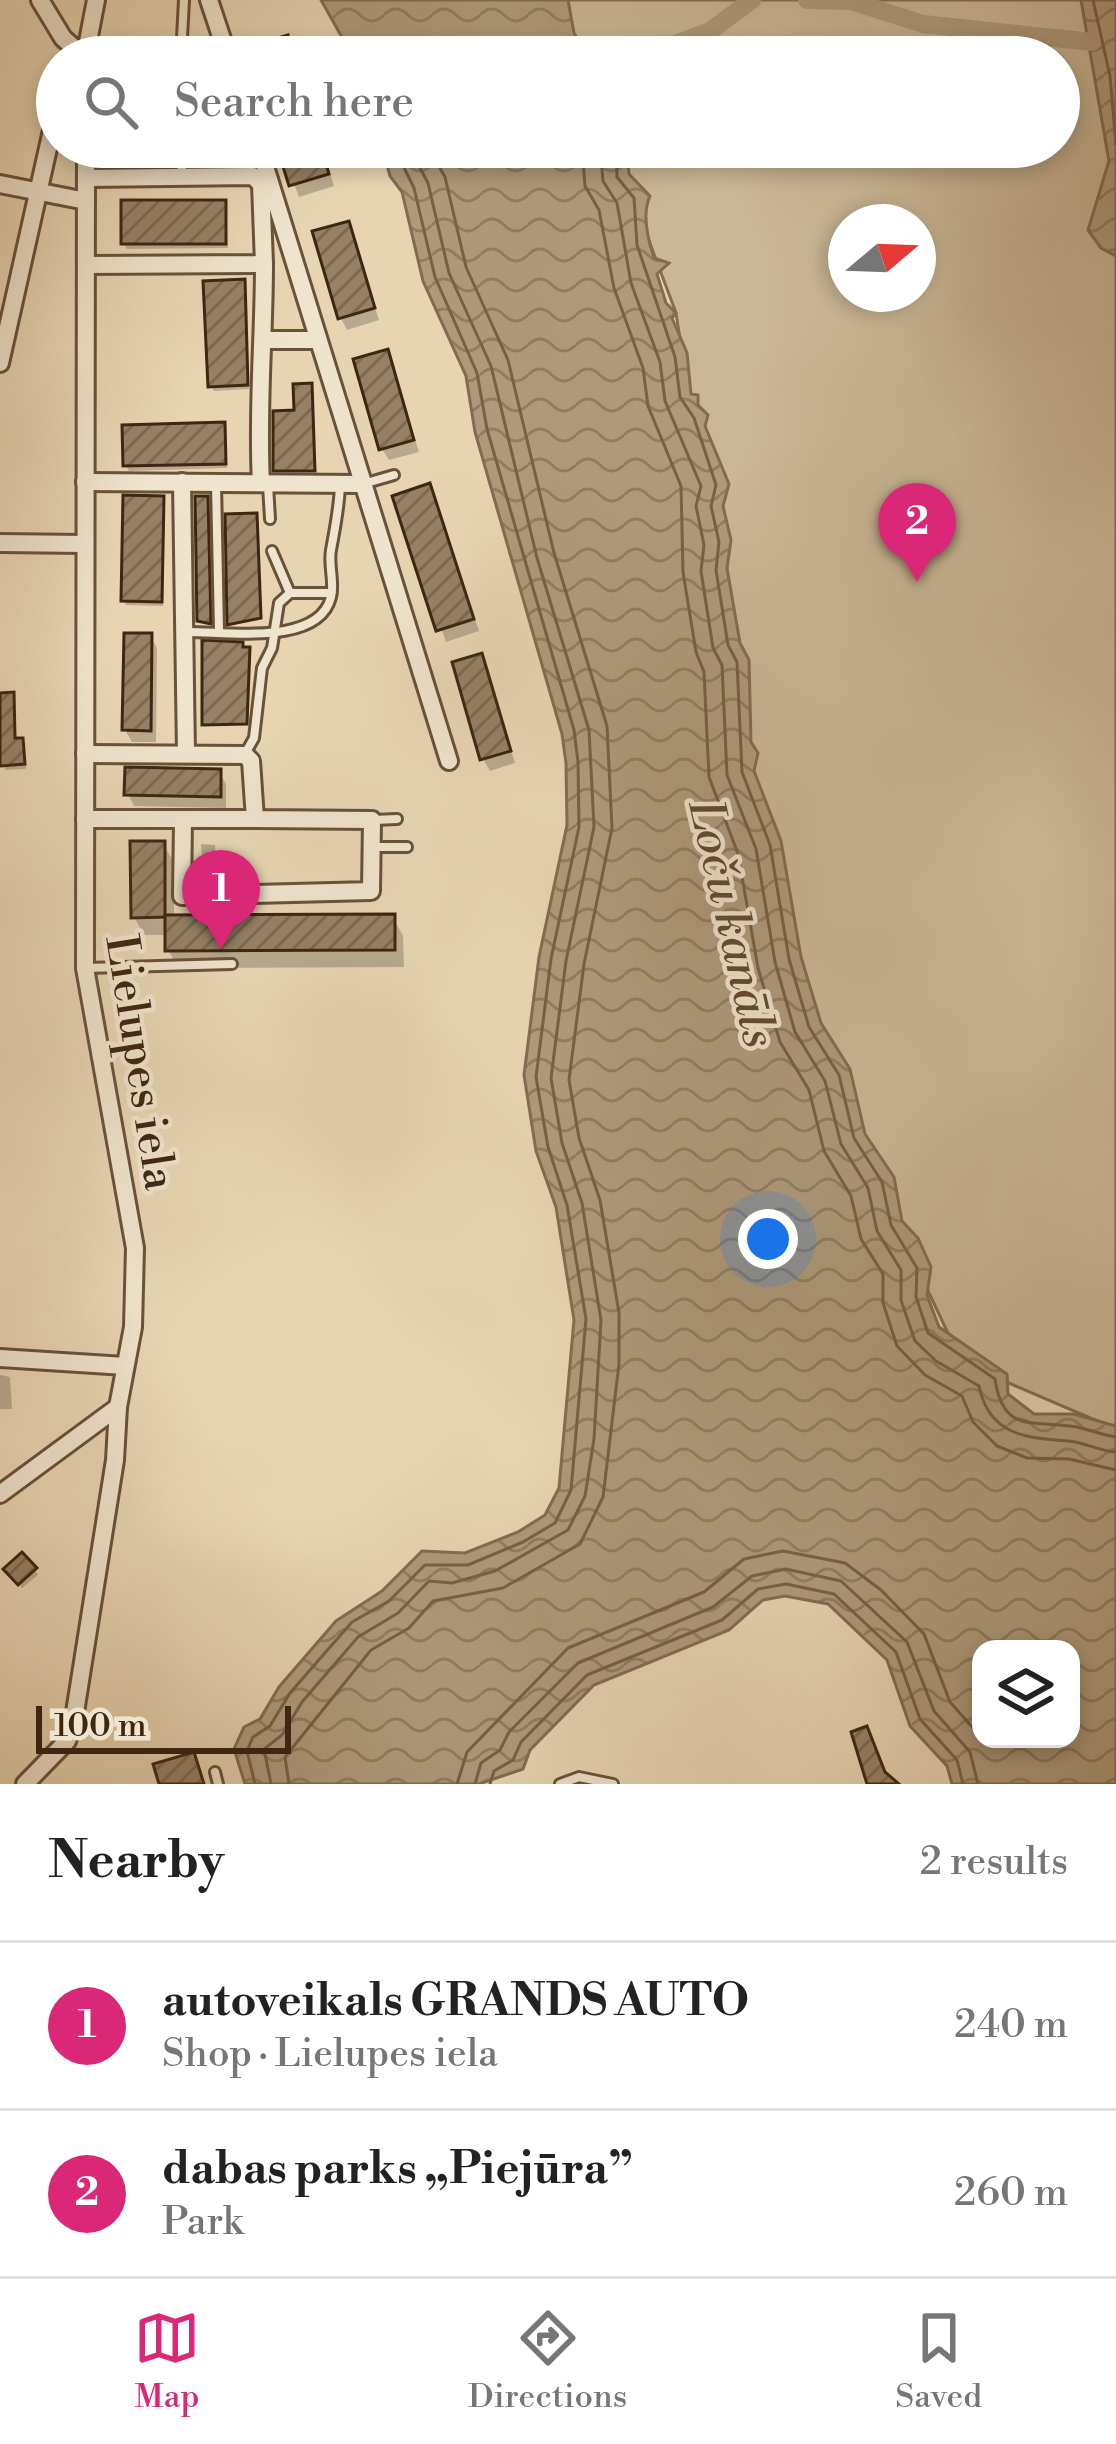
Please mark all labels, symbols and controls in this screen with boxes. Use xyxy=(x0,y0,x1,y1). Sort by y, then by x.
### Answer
search box xyxy=(36,36,1080,168)
icon: search xyxy=(78,69,144,135)
text: Search here xyxy=(174,74,414,131)
north arrow xyxy=(828,204,936,312)
pin: 2 xyxy=(878,483,956,582)
water label: Loču kanāls xyxy=(673,792,789,1053)
pin: 1 xyxy=(182,850,260,949)
street label: Lielupes iela xyxy=(91,931,188,1194)
your location xyxy=(738,1209,798,1269)
map controls xyxy=(972,1640,1080,1748)
button: layers xyxy=(972,1640,1080,1748)
scale bar xyxy=(36,1700,291,1753)
text: 100 m xyxy=(54,1706,147,1747)
text: Nearby xyxy=(48,1830,224,1894)
text: 2 results xyxy=(920,1838,1068,1887)
text: autoveikals GRANDS AUTO xyxy=(162,1973,749,2030)
text: 1 xyxy=(78,2001,96,2050)
text: 240 m xyxy=(954,2001,1068,2050)
text: Shop · Lielupes iela xyxy=(162,2030,498,2079)
text: dabas parks „Piejūra” xyxy=(162,2141,633,2198)
text: 2 xyxy=(75,2169,99,2218)
text: 260 m xyxy=(954,2169,1068,2218)
text: Park xyxy=(162,2198,243,2247)
tab: Map xyxy=(134,2305,200,2418)
tab: Directions xyxy=(468,2305,627,2418)
tab: Saved xyxy=(895,2305,982,2418)

